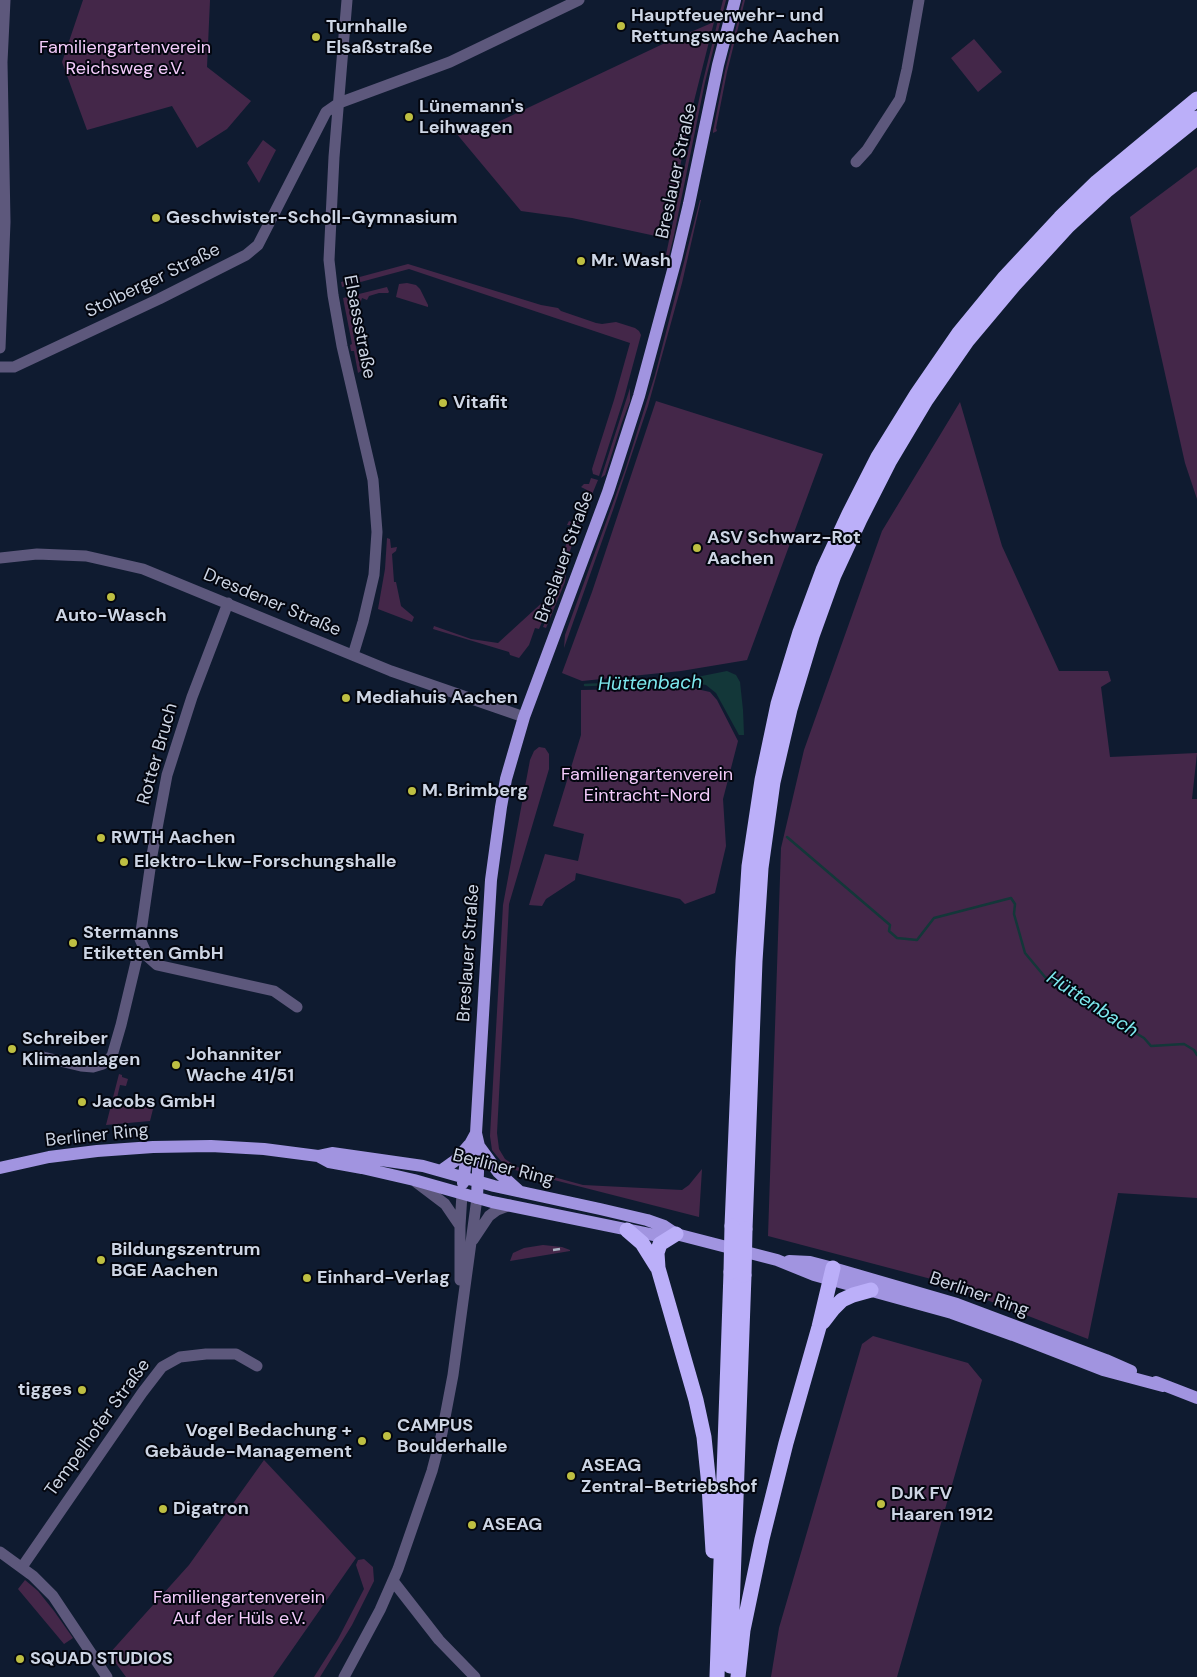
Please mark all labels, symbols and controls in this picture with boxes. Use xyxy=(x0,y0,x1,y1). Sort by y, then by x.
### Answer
place label: Hauptfeuerwehr- und Rettungswache Aachen xyxy=(631,5,839,48)
place label: Turnhalle Elsaßstraße xyxy=(326,16,433,58)
marker: Hauptfeuerwehr- und Rettungswache Aachen xyxy=(615,20,627,32)
marker: Turnhalle Elsaßstraße xyxy=(310,31,322,43)
park label: Familiengartenverein Reichsweg e.V. xyxy=(39,37,211,80)
place label: Lünemann's Leihwagen xyxy=(419,96,524,138)
street label: Breslauer Straße xyxy=(652,101,702,241)
marker: Lünemann's Leihwagen xyxy=(403,111,415,123)
place label: Geschwister-Scholl-Gymnasium xyxy=(166,207,457,229)
marker: Geschwister-Scholl-Gymnasium xyxy=(150,212,162,224)
street label: Stolberger Straße xyxy=(82,239,224,323)
place label: Mr. Wash xyxy=(591,250,671,272)
marker: Mr. Wash xyxy=(575,255,587,267)
street label: Elsassstraße xyxy=(338,273,380,381)
place label: Vitafit xyxy=(453,392,508,414)
marker: Vitafit xyxy=(437,397,449,409)
street label: Breslauer Straße xyxy=(531,488,599,626)
place label: ASV Schwarz-Rot Aachen xyxy=(707,527,861,570)
marker: ASV Schwarz-Rot Aachen xyxy=(691,542,703,554)
street label: Dresdener Straße xyxy=(200,564,344,642)
marker: Auto-Wasch xyxy=(105,591,117,603)
place label: Auto-Wasch xyxy=(55,605,167,627)
water label: Hüttenbach xyxy=(598,672,702,696)
place label: Mediahuis Aachen xyxy=(356,687,518,709)
marker: Mediahuis Aachen xyxy=(340,692,352,704)
street label: Rotter Bruch xyxy=(133,701,183,807)
park label: Familiengartenverein Eintracht-Nord xyxy=(561,764,733,806)
place label: M. Brimberg xyxy=(422,780,528,802)
marker: M. Brimberg xyxy=(406,785,418,797)
place label: RWTH Aachen xyxy=(111,827,235,849)
marker: RWTH Aachen xyxy=(95,832,107,844)
place label: Elektro-Lkw-Forschungshalle xyxy=(134,851,397,873)
marker: Elektro-Lkw-Forschungshalle xyxy=(118,856,130,868)
street label: Breslauer Straße xyxy=(453,883,485,1023)
place label: Stermanns Etiketten GmbH xyxy=(83,922,224,964)
marker: Stermanns Etiketten GmbH xyxy=(67,937,79,949)
water label: Hüttenbach xyxy=(1042,967,1142,1043)
place label: Schreiber Klimaanlagen xyxy=(22,1028,140,1070)
marker: Schreiber Klimaanlagen xyxy=(6,1043,18,1055)
place label: Johanniter Wache 41/51 xyxy=(186,1044,294,1086)
marker: Johanniter Wache 41/51 xyxy=(170,1059,182,1071)
place label: Jacobs GmbH xyxy=(92,1091,215,1113)
marker: Jacobs GmbH xyxy=(76,1096,88,1108)
street label: Berliner Ring xyxy=(44,1120,150,1152)
street label: Berliner Ring xyxy=(450,1145,556,1191)
place label: Bildungszentrum BGE Aachen xyxy=(111,1239,260,1282)
marker: Bildungszentrum BGE Aachen xyxy=(95,1254,107,1266)
place label: Einhard-Verlag xyxy=(317,1267,450,1289)
street label: Berliner Ring xyxy=(927,1268,1031,1322)
marker: Einhard-Verlag xyxy=(301,1272,313,1284)
street label: Tempelhofer Straße xyxy=(41,1355,155,1501)
place label: tigges xyxy=(18,1379,72,1401)
marker: tigges xyxy=(76,1384,88,1396)
place label: CAMPUS Boulderhalle xyxy=(397,1415,507,1458)
place label: Vogel Bedachung + Gebäude-Management xyxy=(145,1420,352,1462)
marker: CAMPUS Boulderhalle xyxy=(381,1430,393,1442)
marker: Vogel Bedachung + Gebäude-Management xyxy=(356,1435,368,1447)
place label: ASEAG Zentral-Betriebshof xyxy=(581,1455,757,1498)
marker: ASEAG Zentral-Betriebshof xyxy=(565,1470,577,1482)
place label: DJK FV Haaren 1912 xyxy=(891,1483,993,1526)
place label: Digatron xyxy=(173,1498,249,1520)
marker: DJK FV Haaren 1912 xyxy=(875,1498,887,1510)
marker: Digatron xyxy=(157,1503,169,1515)
place label: ASEAG xyxy=(482,1514,542,1536)
marker: ASEAG xyxy=(466,1519,478,1531)
park label: Familiengartenverein Auf der Hüls e.V. xyxy=(153,1587,325,1630)
place label: SQUAD STUDIOS xyxy=(30,1648,173,1670)
marker: SQUAD STUDIOS xyxy=(14,1653,26,1665)

